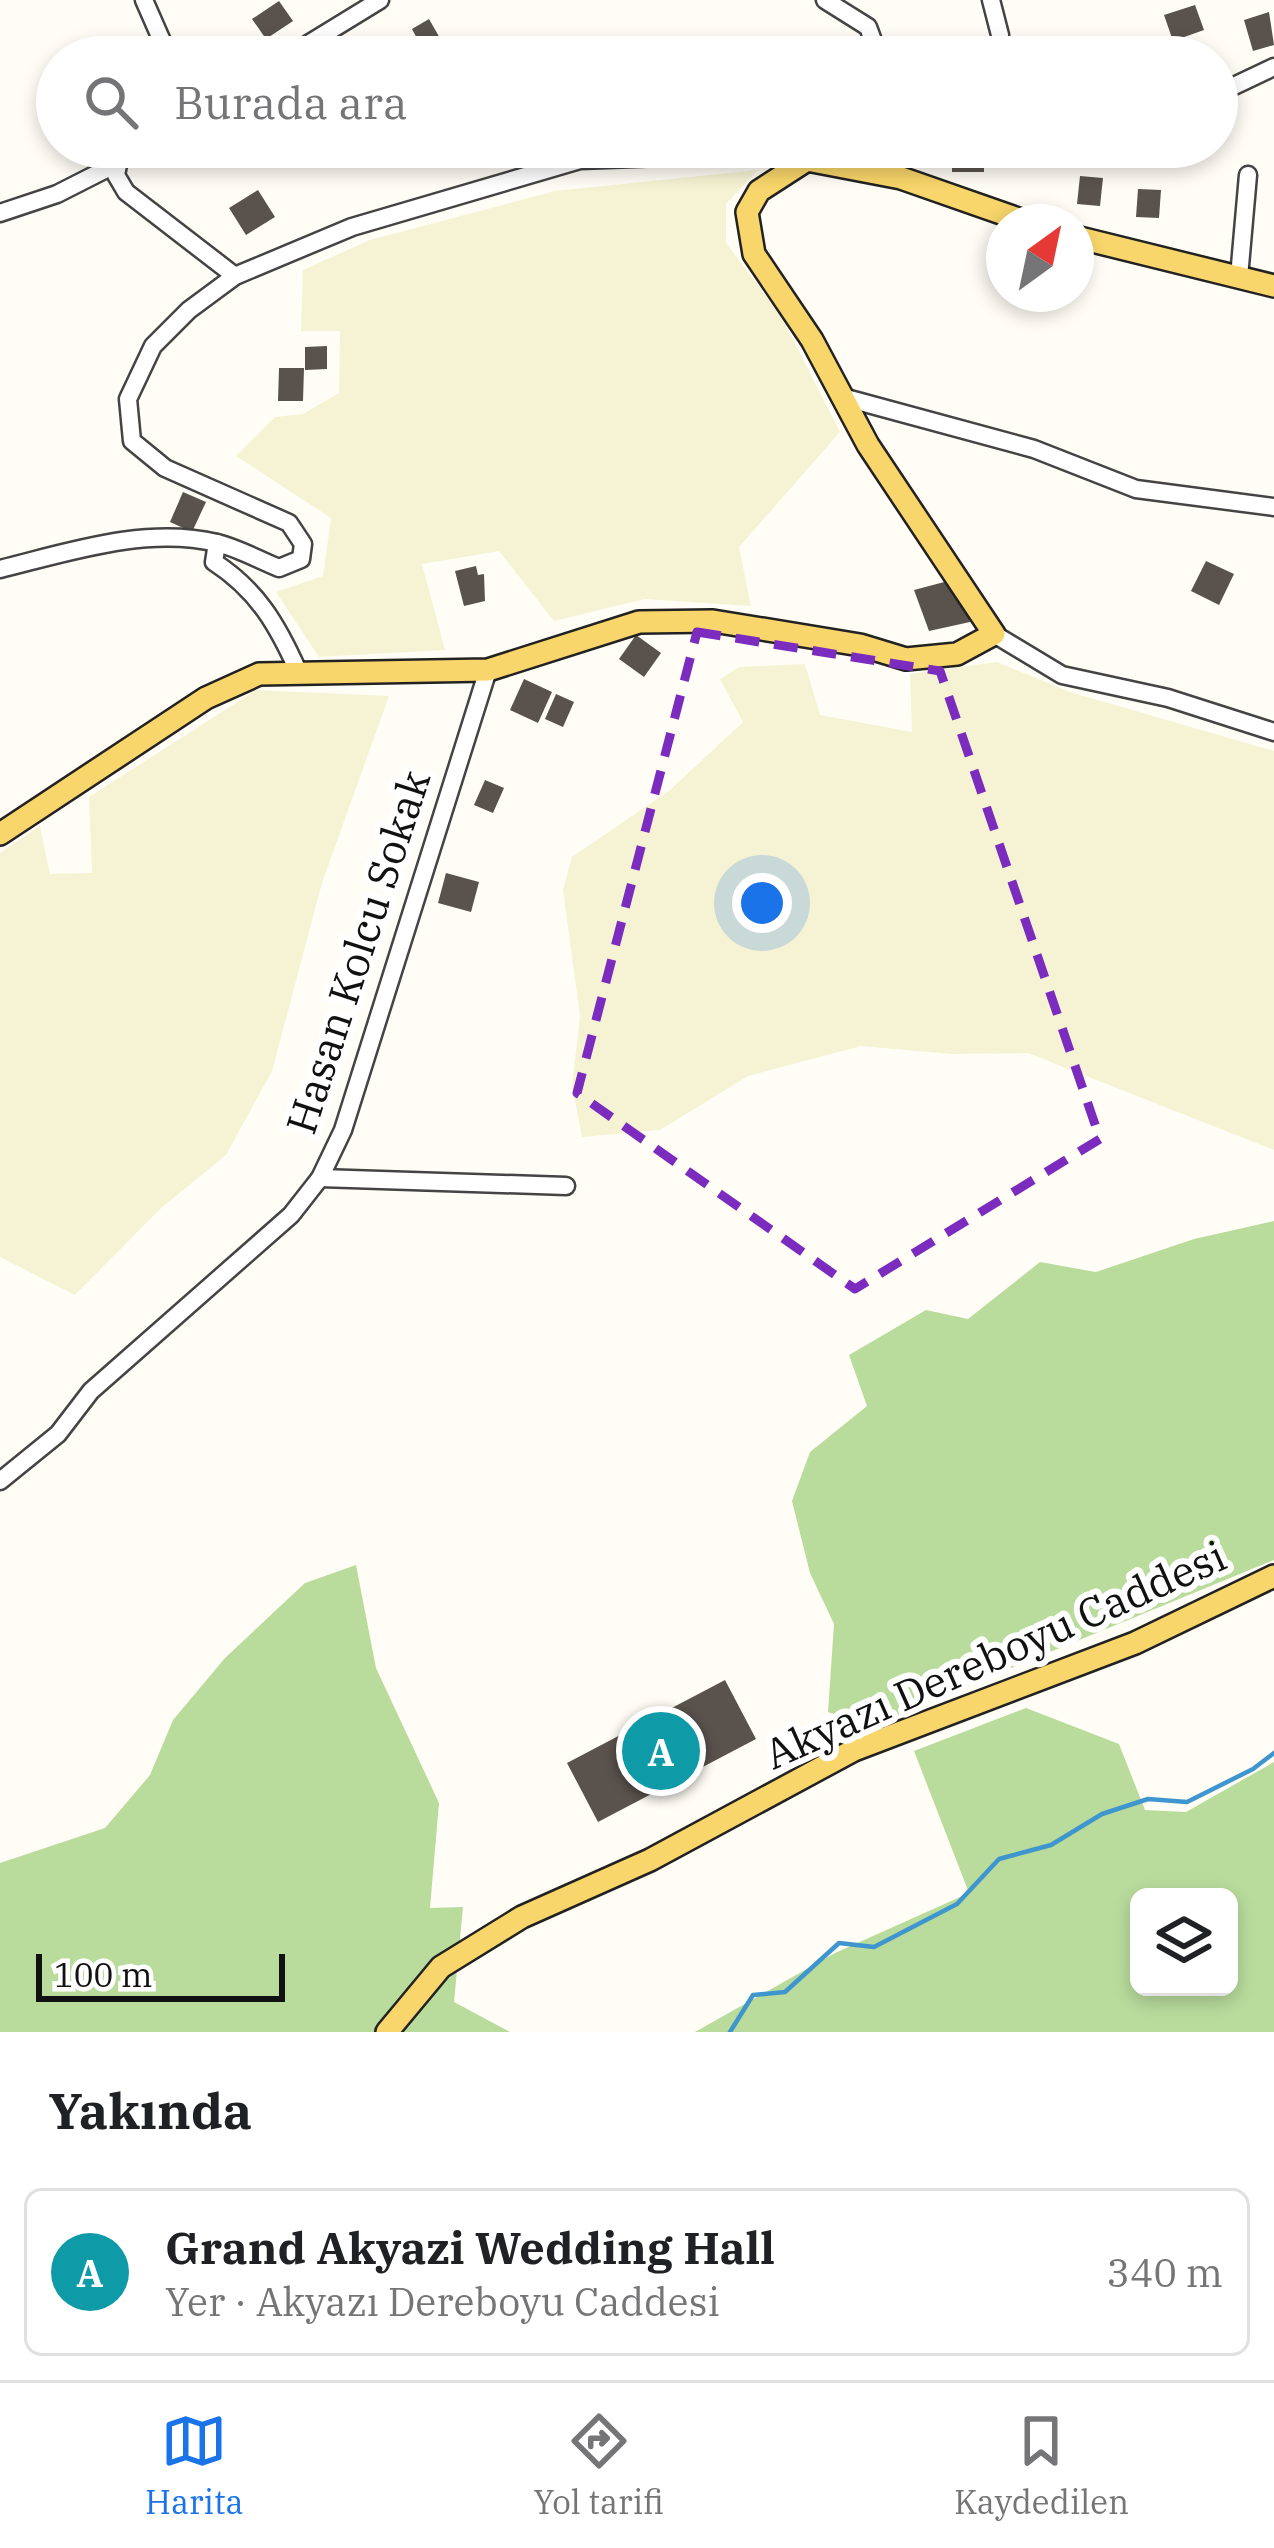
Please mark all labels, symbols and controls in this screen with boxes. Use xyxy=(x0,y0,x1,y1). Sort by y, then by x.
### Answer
search box xyxy=(36,36,1238,168)
icon: search xyxy=(78,69,144,135)
text: Burada ara xyxy=(174,73,408,131)
north arrow xyxy=(986,204,1094,312)
street label: Hasan Kolcu Sokak xyxy=(273,763,442,1140)
your location xyxy=(732,873,792,933)
street label: Akyazı Dereboyu Caddesi xyxy=(755,1528,1234,1781)
pin: A xyxy=(622,1706,700,1796)
map controls xyxy=(1130,1888,1238,1996)
button: layers xyxy=(1130,1888,1238,1996)
scale bar xyxy=(36,1948,285,2001)
text: 100 m xyxy=(54,1953,153,1996)
text: Yakında xyxy=(48,2077,252,2143)
text: Grand Akyazi Wedding Hall xyxy=(165,2218,775,2276)
text: A xyxy=(76,2247,104,2298)
text: 340 m xyxy=(1107,2247,1223,2298)
text: Yer · Akyazı Dereboyu Caddesi xyxy=(165,2276,720,2327)
tab: Harita xyxy=(145,2408,244,2523)
tab: Yol tarifi xyxy=(534,2408,664,2523)
tab: Kaydedilen xyxy=(954,2408,1129,2523)

